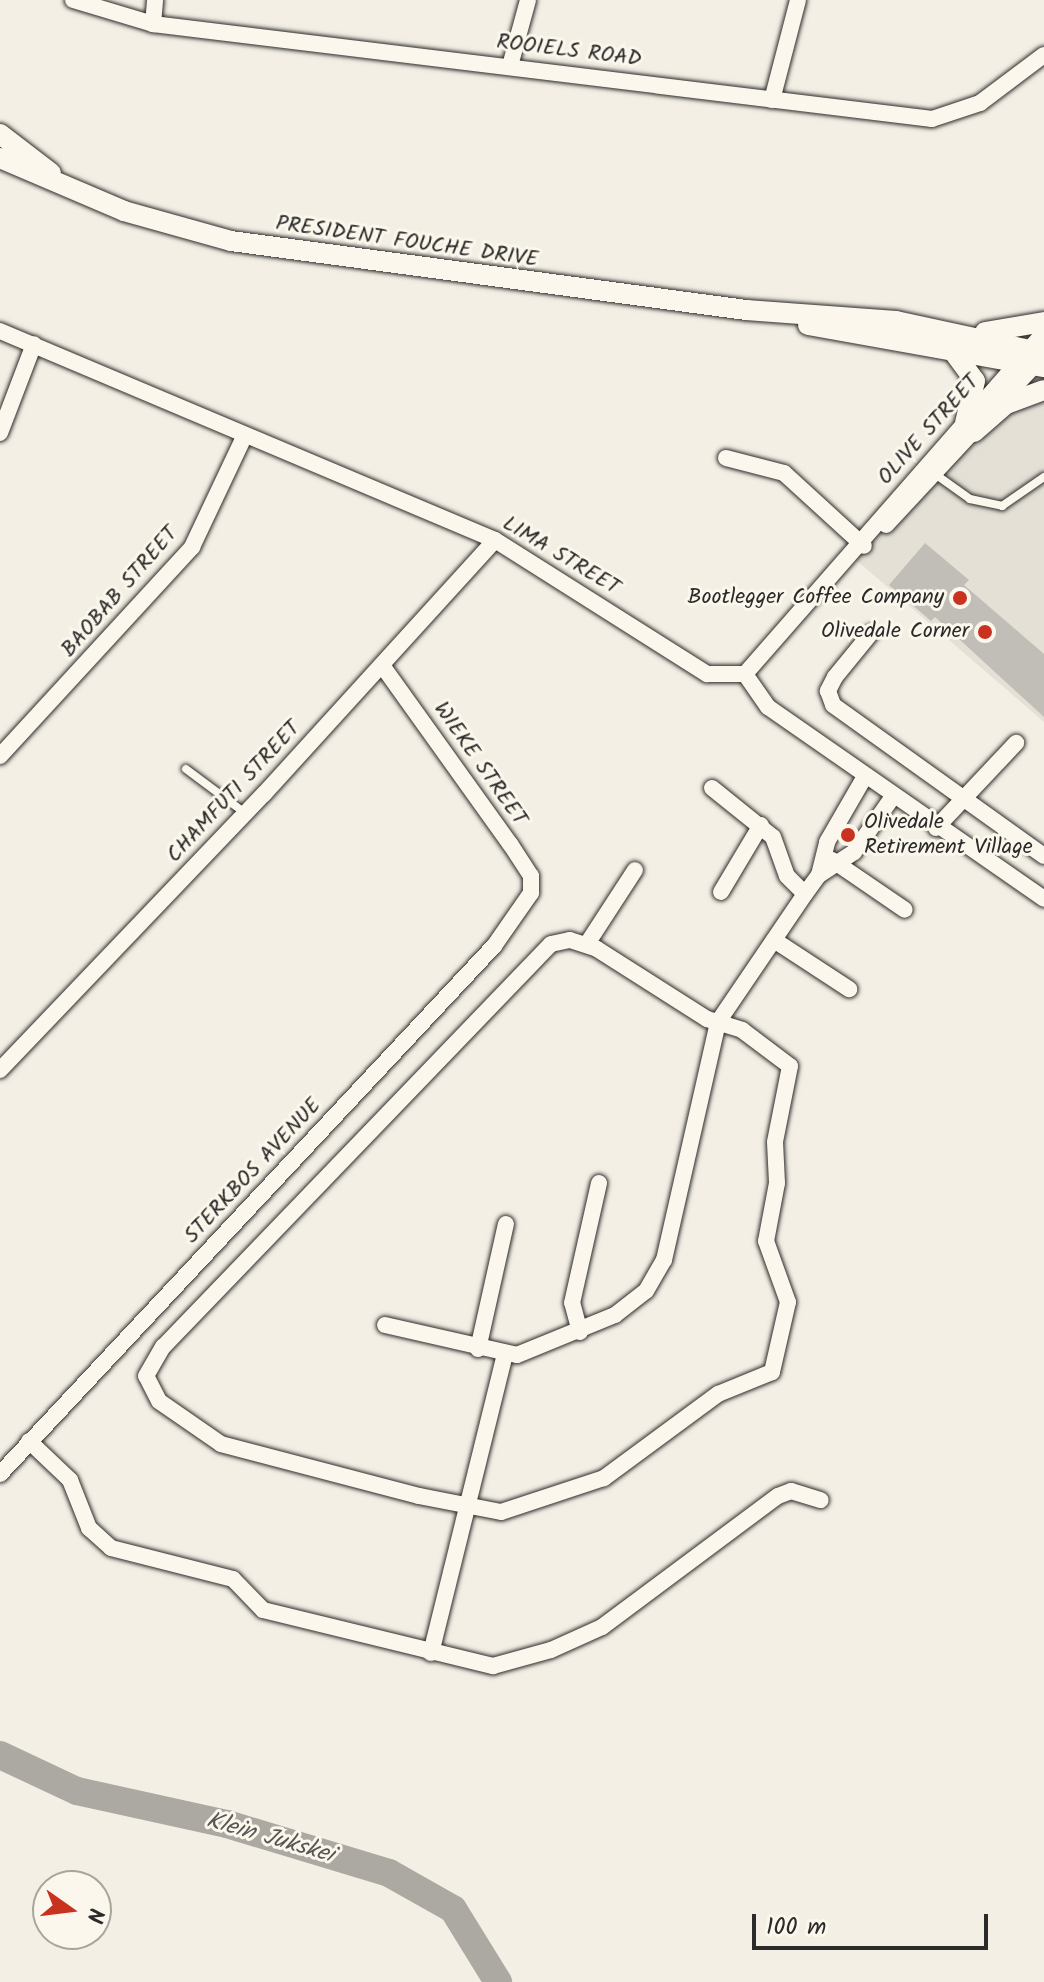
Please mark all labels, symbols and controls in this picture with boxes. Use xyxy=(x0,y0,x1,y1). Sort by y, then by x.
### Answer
street label: ROOIELS ROAD xyxy=(495,29,643,73)
street label: PRESIDENT FOUCHE DRIVE xyxy=(274,210,540,274)
street label: OLIVE STREET xyxy=(873,369,985,491)
street label: LIMA STREET xyxy=(498,511,624,601)
street label: BAOBAB STREET xyxy=(56,521,184,663)
place label: Bootlegger Coffee Company xyxy=(688,585,944,611)
marker: Bootlegger Coffee Company xyxy=(951,589,969,607)
place label: Olivedale Corner xyxy=(821,619,969,645)
marker: Olivedale Corner xyxy=(976,623,994,641)
street label: WIEKE STREET xyxy=(427,697,533,831)
street label: CHAMFUTI STREET xyxy=(161,716,307,868)
place label: Olivedale Retirement Village xyxy=(864,809,1033,860)
marker: Olivedale Retirement Village xyxy=(839,826,857,844)
street label: STERKBOS AVENUE xyxy=(179,1093,327,1249)
water label: Klein Jukskei xyxy=(203,1806,337,1870)
north arrow xyxy=(32,1870,112,1950)
scale bar xyxy=(756,1898,992,1948)
text: N xyxy=(75,1904,112,1926)
text: 100 m xyxy=(766,1908,826,1947)

